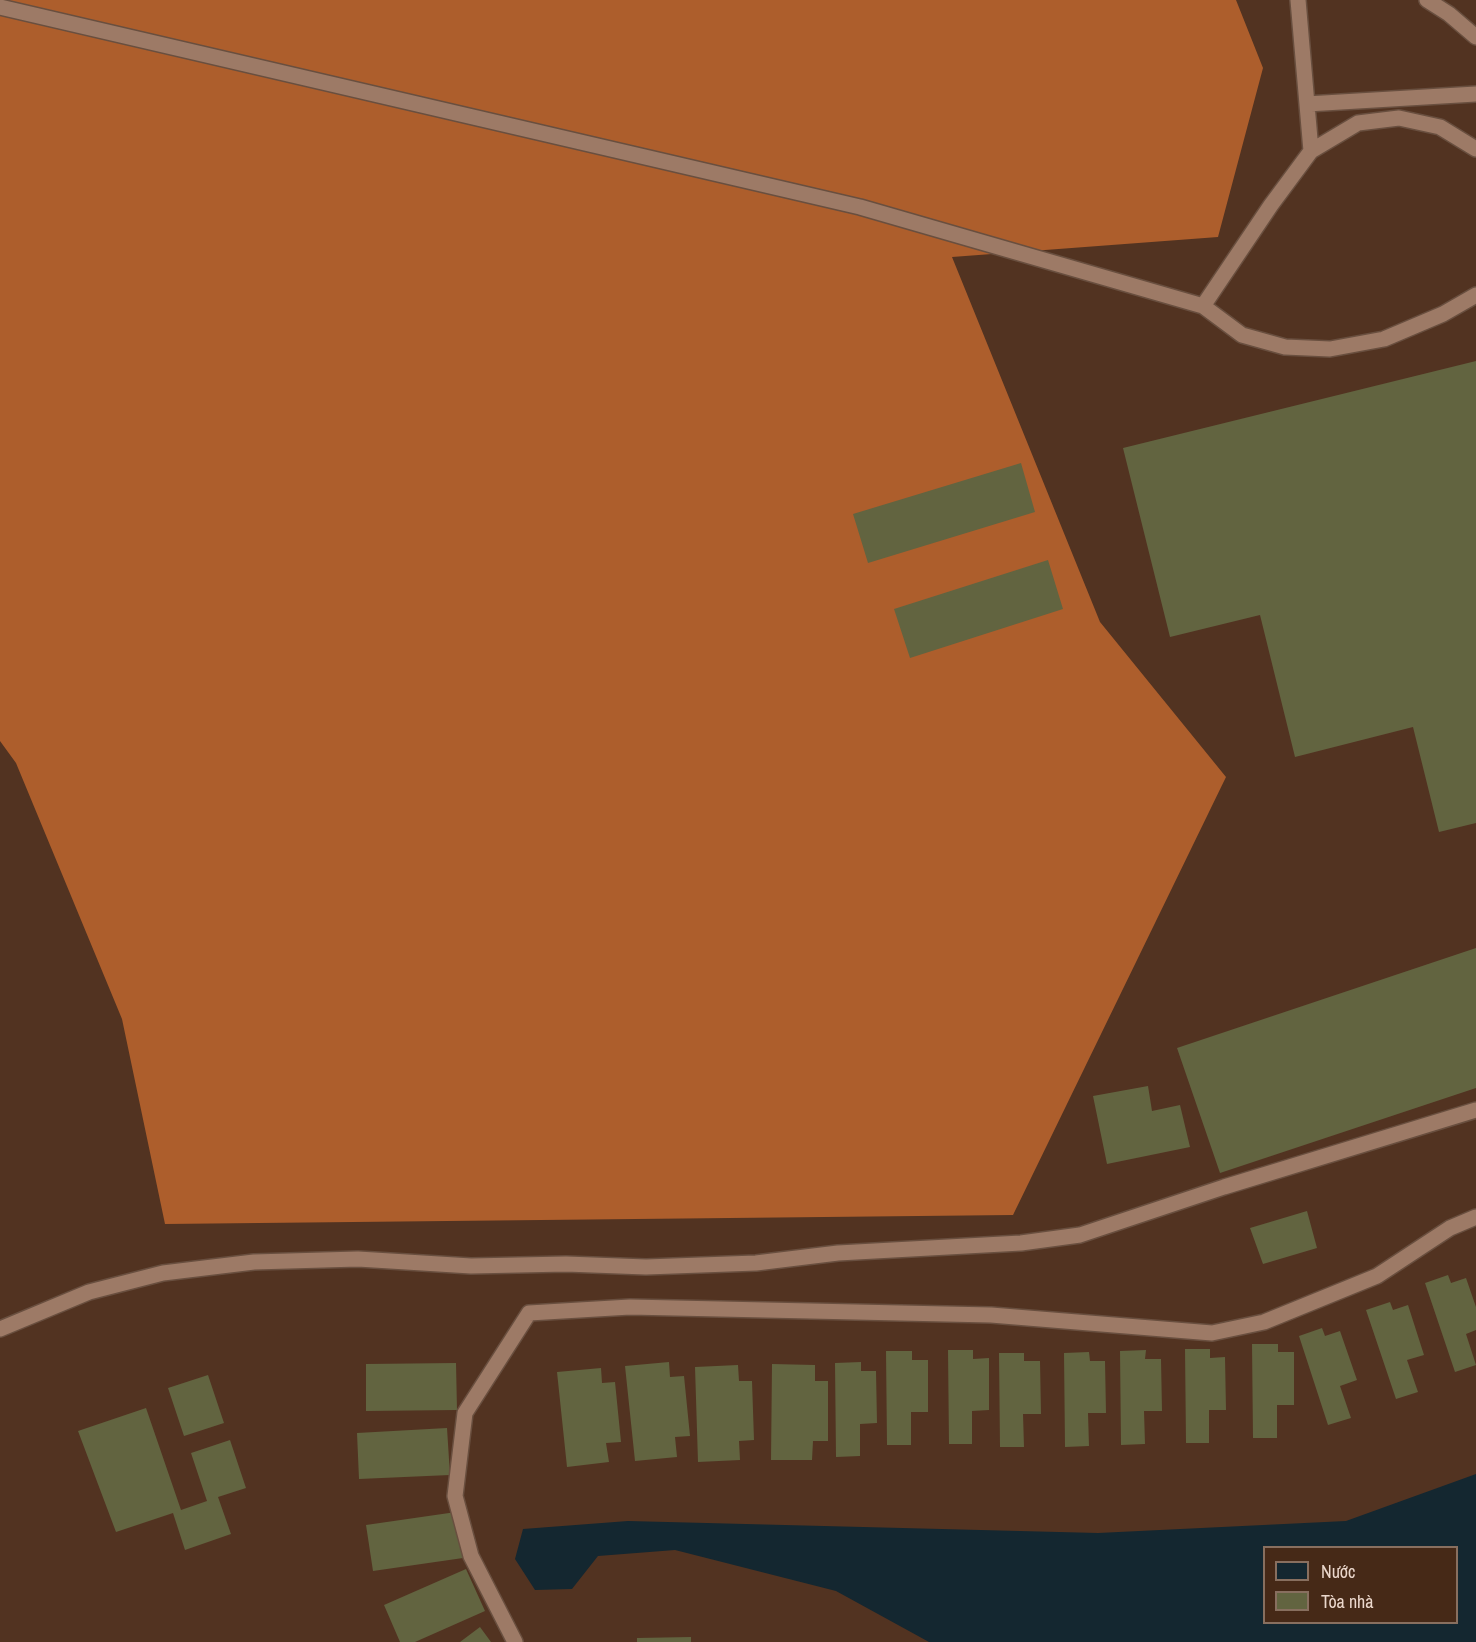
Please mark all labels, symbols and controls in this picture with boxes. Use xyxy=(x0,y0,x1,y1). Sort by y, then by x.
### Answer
legend xyxy=(1263,1546,1458,1624)
text: Nước xyxy=(1321,1559,1355,1584)
text: Tòa nhà xyxy=(1321,1589,1374,1614)

